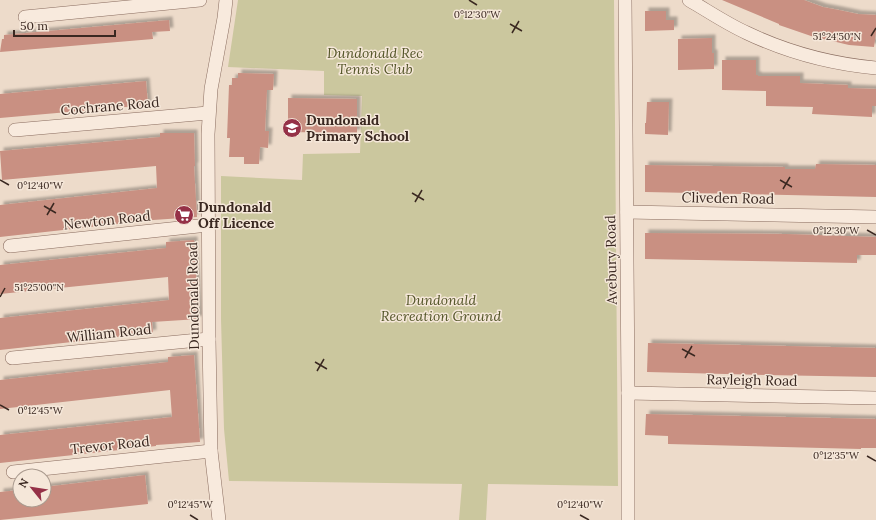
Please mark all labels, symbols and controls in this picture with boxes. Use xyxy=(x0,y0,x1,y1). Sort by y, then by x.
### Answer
text: 0°12'30"W xyxy=(454,8,501,21)
scale bar xyxy=(14,12,115,38)
text: 50 m xyxy=(20,18,48,33)
text: 51°24'50"N xyxy=(813,30,862,43)
park label: Dundonald Rec Tennis Club xyxy=(327,44,423,78)
street label: Cochrane Road xyxy=(60,93,160,119)
place label: Dundonald Primary School xyxy=(306,111,410,145)
school or university icon: Dundonald Primary School xyxy=(281,117,303,139)
text: 0°12'40"W xyxy=(17,179,64,192)
street label: Cliveden Road xyxy=(682,188,774,208)
place label: Dundonald Off Licence xyxy=(198,198,275,232)
supermarket icon: Dundonald Off Licence xyxy=(173,204,195,226)
street label: Newton Road xyxy=(63,206,151,234)
street label: Avebury Road xyxy=(601,215,621,306)
text: 0°12'30"W xyxy=(813,224,860,237)
street label: Dundonald Road xyxy=(183,242,203,350)
text: 51°25'00"N xyxy=(14,281,64,294)
park label: Dundonald Recreation Ground xyxy=(381,291,501,325)
street label: William Road xyxy=(66,320,152,346)
street label: Rayleigh Road xyxy=(706,370,798,390)
text: 0°12'45"W xyxy=(17,404,64,417)
street label: Trevor Road xyxy=(69,432,151,458)
text: 0°12'35"W xyxy=(813,449,860,462)
north arrow xyxy=(12,468,52,508)
text: N xyxy=(15,475,32,490)
text: 0°12'45"W xyxy=(167,498,214,511)
text: 0°12'40"W xyxy=(557,498,604,511)

